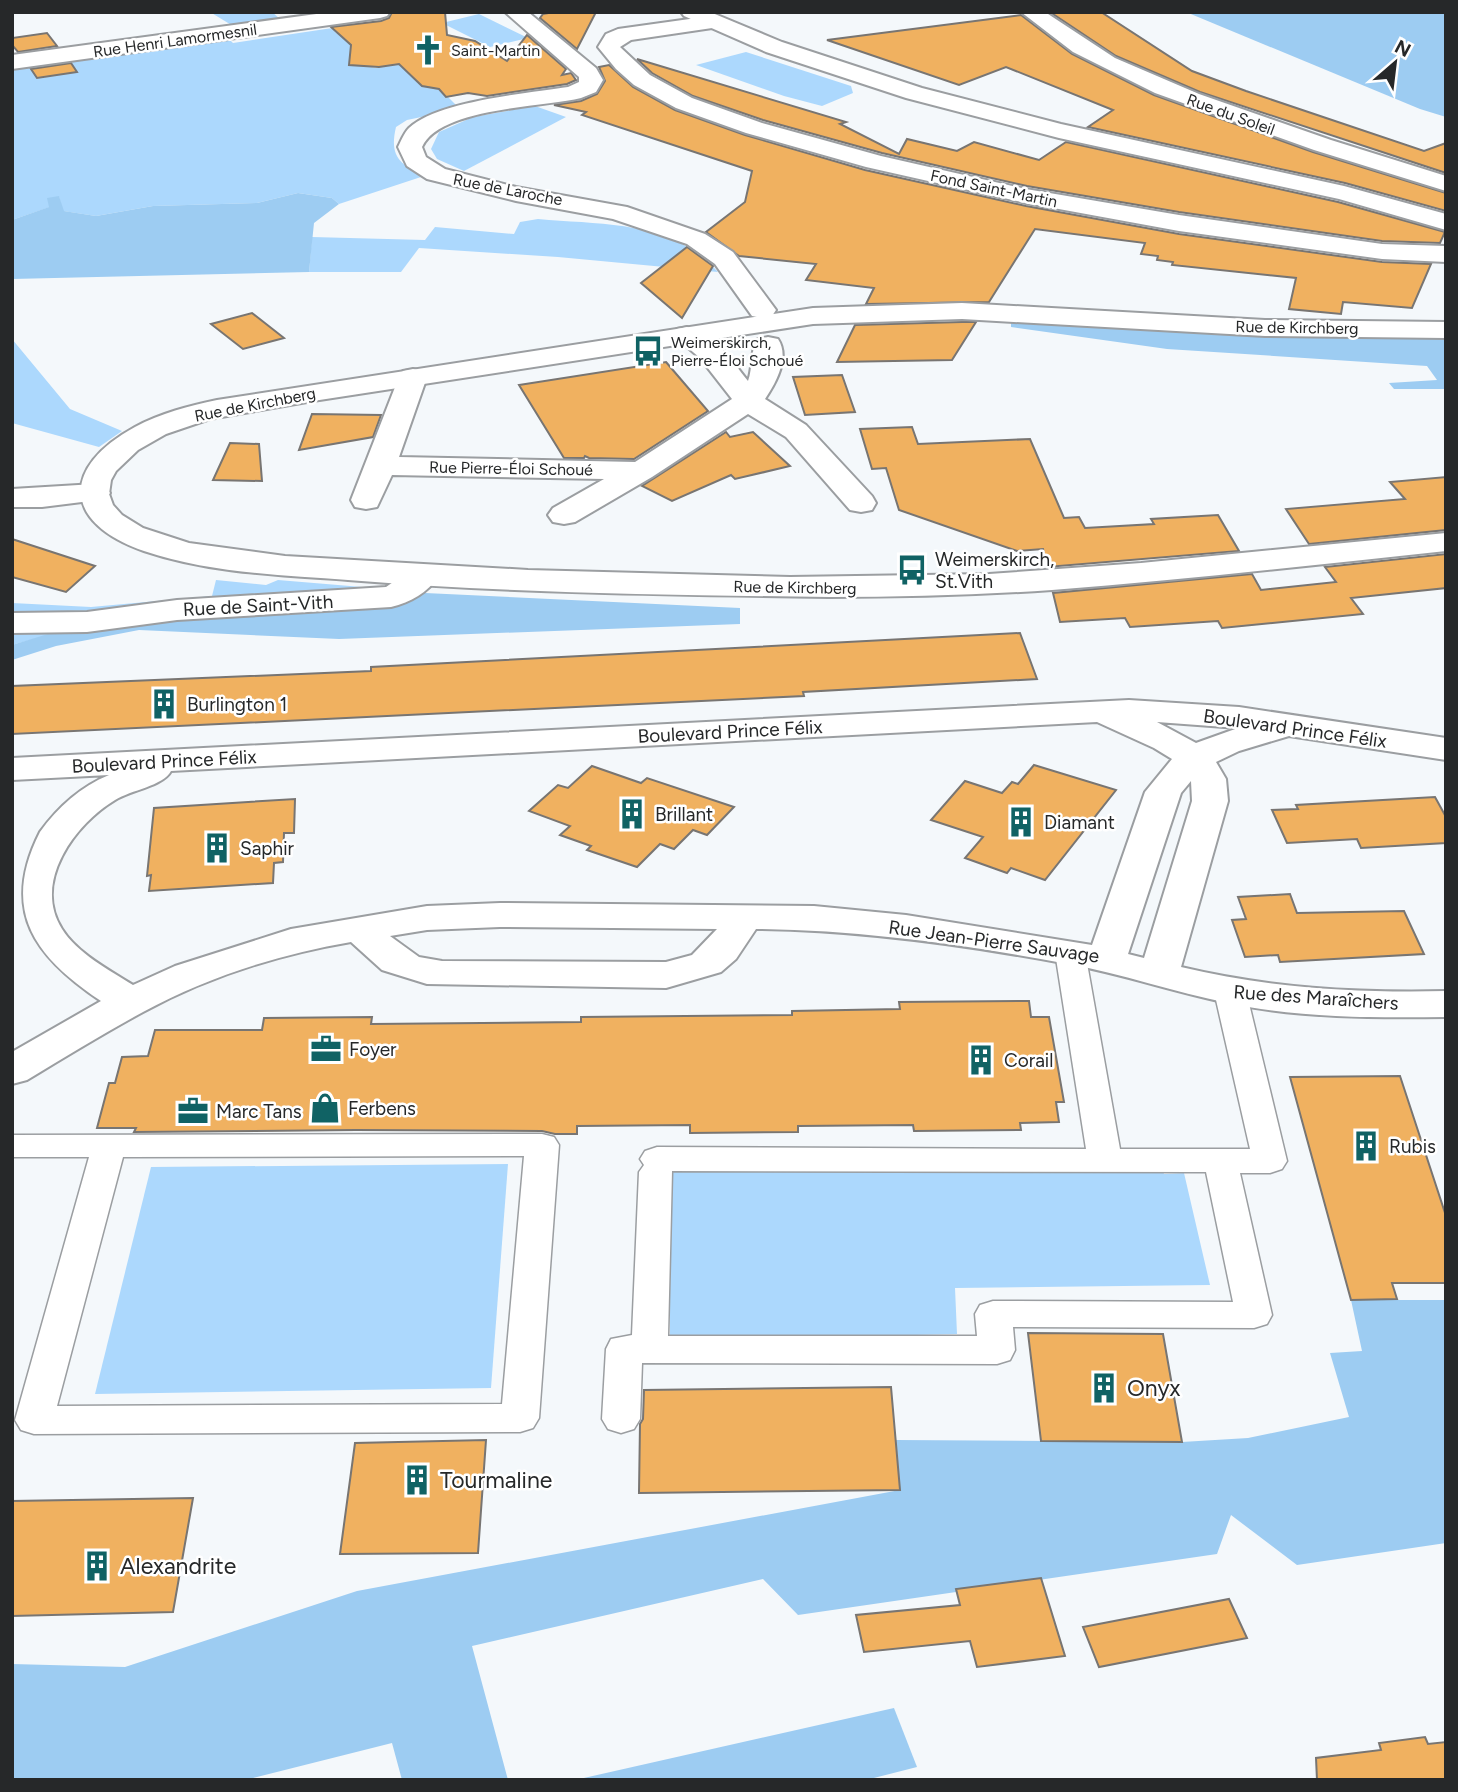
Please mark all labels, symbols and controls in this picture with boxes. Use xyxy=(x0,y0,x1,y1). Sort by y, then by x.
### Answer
street label: Rue Henri Lamormesnil xyxy=(92,20,258,61)
north arrow xyxy=(1360,28,1430,98)
church icon: Saint-Martin xyxy=(411,33,445,67)
text: N xyxy=(1391,35,1415,62)
place label: Saint-Martin xyxy=(451,41,540,60)
street label: Rue du Soleil xyxy=(1184,90,1278,139)
street label: Fond Saint-Martin xyxy=(929,166,1059,211)
street label: Rue de Laroche xyxy=(452,170,565,209)
street label: Rue de Kirchberg xyxy=(1235,317,1359,338)
place label: Weimerskirch, Pierre-Éloi Schoué xyxy=(671,333,803,370)
bus stop icon: Weimerskirch, Pierre-Éloi Schoué xyxy=(631,334,665,368)
street label: Rue de Kirchberg xyxy=(193,383,317,426)
street label: Rue Pierre-Éloi Schoué xyxy=(429,458,593,479)
place label: Weimerskirch, St.Vith xyxy=(935,548,1054,593)
bus stop icon: Weimerskirch, St.Vith xyxy=(895,553,929,587)
street label: Rue de Kirchberg xyxy=(733,577,857,598)
street label: Rue de Saint-Vith xyxy=(182,590,334,621)
building icon: Burlington 1 xyxy=(147,687,181,721)
place label: Burlington 1 xyxy=(187,693,287,716)
street label: Boulevard Prince Félix xyxy=(1202,704,1388,753)
street label: Boulevard Prince Félix xyxy=(637,715,823,748)
street label: Boulevard Prince Félix xyxy=(71,745,257,778)
building icon: Brillant xyxy=(615,797,649,831)
place label: Brillant xyxy=(655,803,713,826)
building icon: Diamant xyxy=(1004,805,1038,839)
place label: Diamant xyxy=(1044,811,1115,834)
building icon: Saphir xyxy=(200,831,234,865)
place label: Saphir xyxy=(240,837,295,860)
street label: Rue Jean-Pierre Sauvage xyxy=(887,915,1101,968)
street label: Rue des Maraîchers xyxy=(1233,980,1399,1015)
office icon: Foyer xyxy=(309,1032,343,1066)
place label: Foyer xyxy=(349,1038,397,1061)
building icon: Corail xyxy=(964,1043,998,1077)
place label: Corail xyxy=(1004,1049,1053,1072)
shop icon: Ferbens xyxy=(308,1091,342,1125)
office icon: Marc Tans xyxy=(176,1094,210,1128)
place label: Ferbens xyxy=(348,1097,416,1120)
place label: Marc Tans xyxy=(216,1100,302,1123)
building icon: Rubis xyxy=(1349,1129,1383,1163)
place label: Rubis xyxy=(1389,1135,1436,1158)
building icon: Onyx xyxy=(1087,1371,1121,1405)
place label: Onyx xyxy=(1127,1374,1181,1402)
building icon: Tourmaline xyxy=(400,1463,434,1497)
place label: Tourmaline xyxy=(440,1466,552,1494)
building icon: Alexandrite xyxy=(80,1549,114,1583)
place label: Alexandrite xyxy=(120,1552,236,1580)

